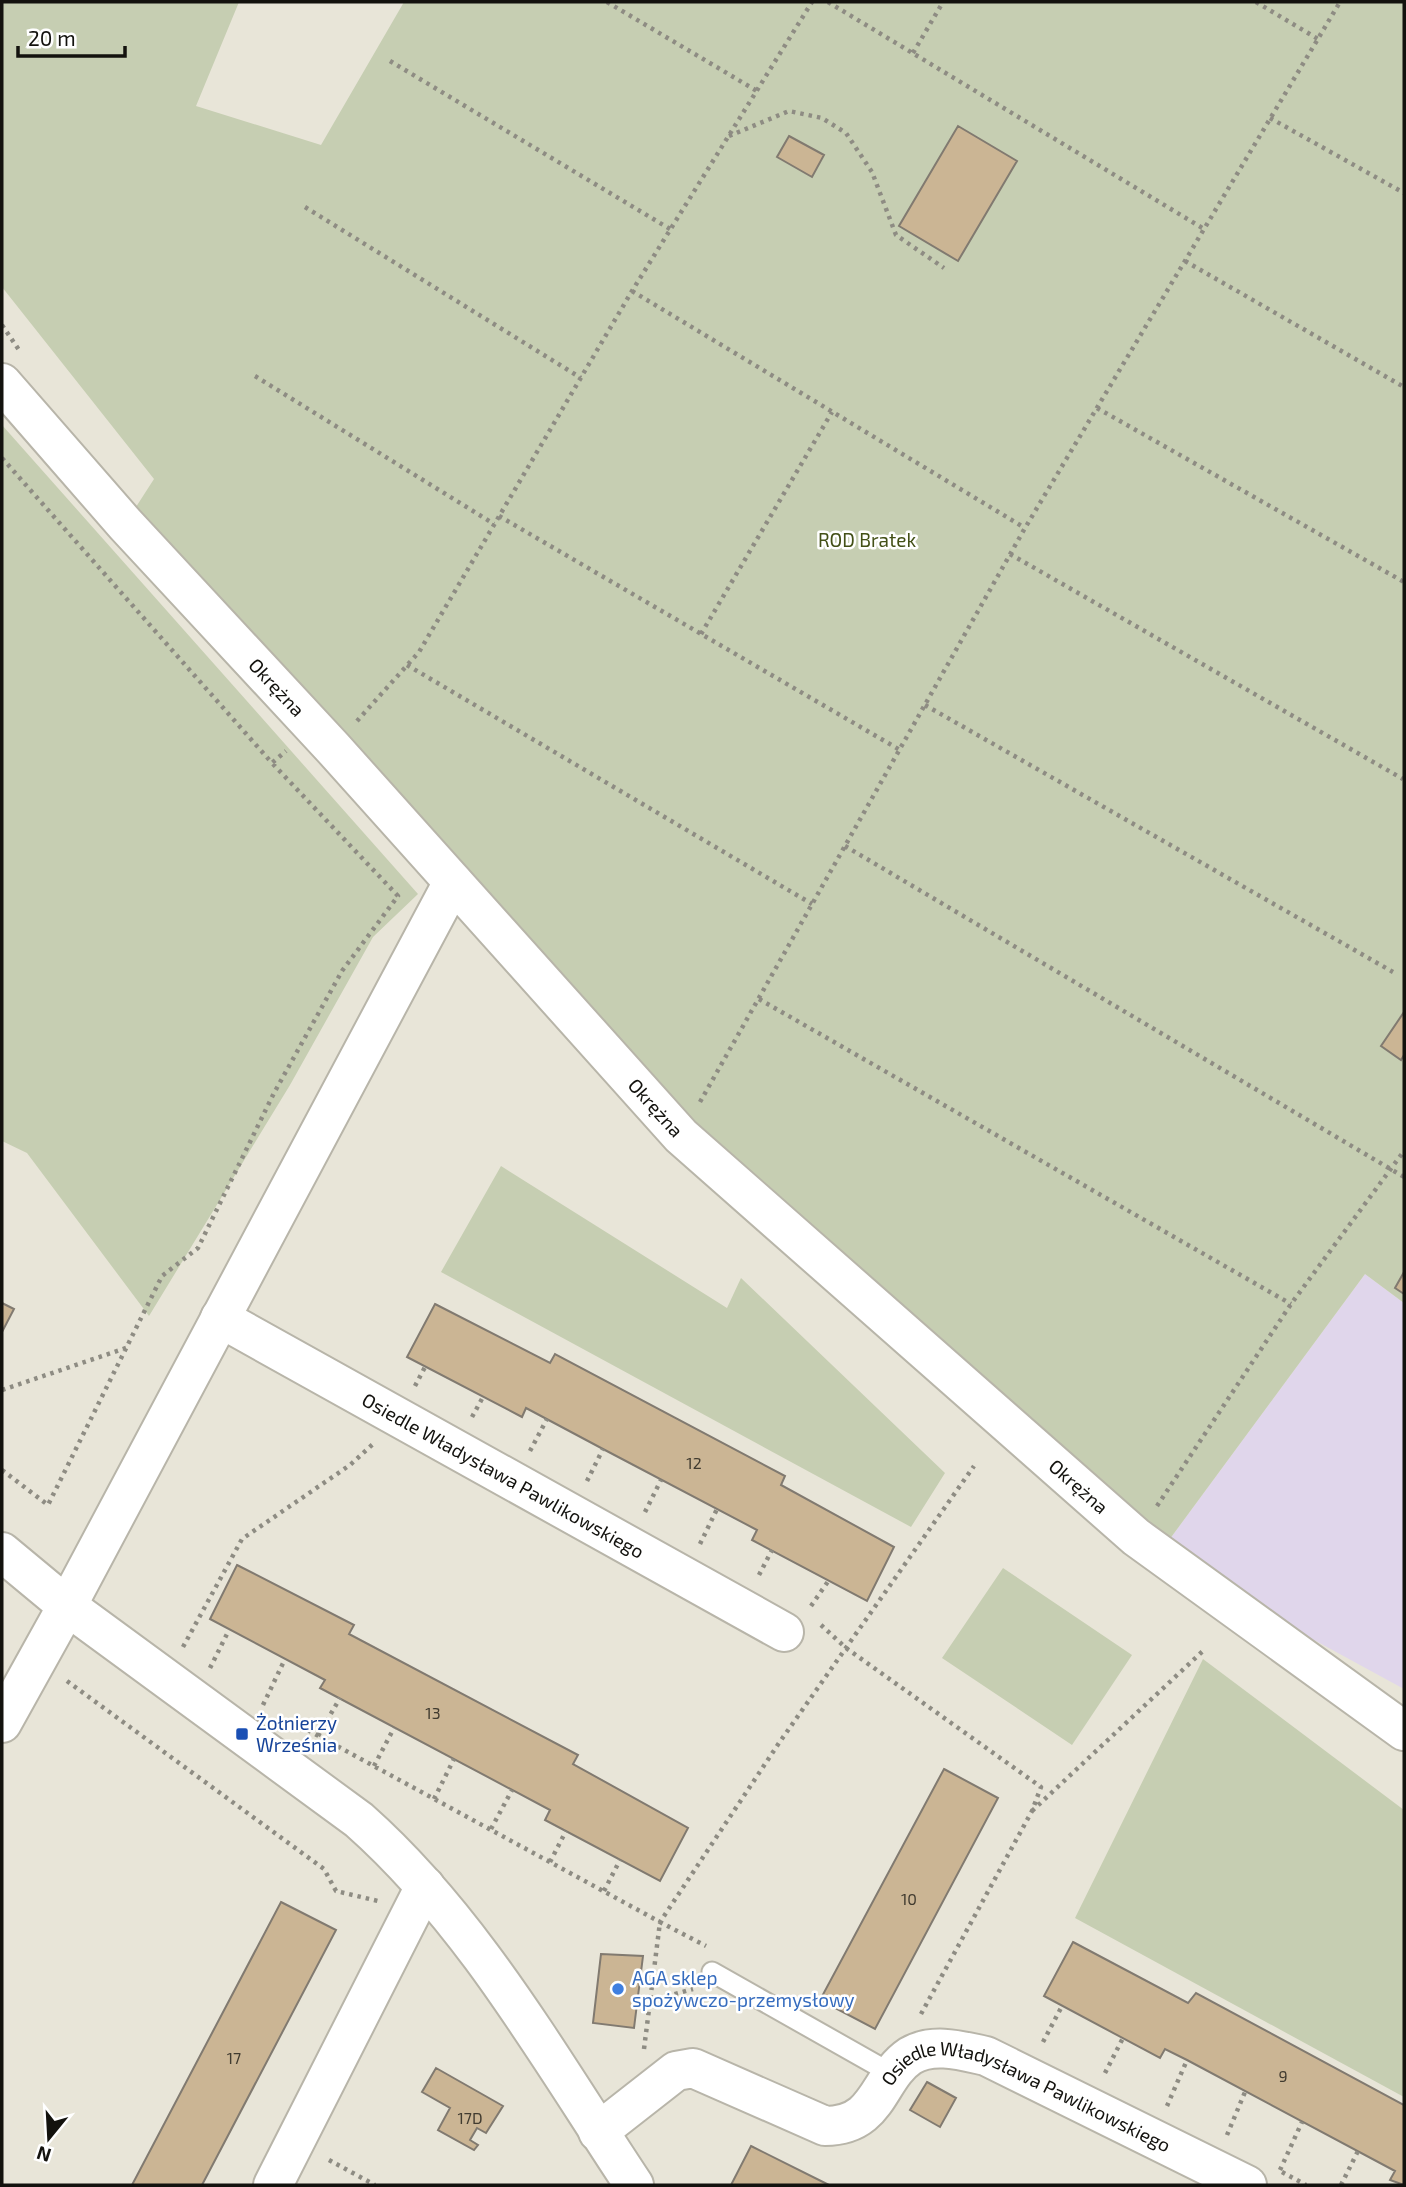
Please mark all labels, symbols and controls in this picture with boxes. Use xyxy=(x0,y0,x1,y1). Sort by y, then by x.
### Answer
scale bar xyxy=(18,14,124,58)
text: 20 m xyxy=(28,25,76,50)
park label: ROD Bratek xyxy=(818,528,916,551)
street label: Okrężna xyxy=(244,653,310,721)
street label: Okrężna xyxy=(624,1073,688,1142)
street label: Osiedle Władysława Pawlikowskiego xyxy=(358,1387,648,1563)
house number: 12 xyxy=(686,1453,702,1472)
street label: Okrężna xyxy=(1045,1454,1113,1518)
house number: 13 xyxy=(425,1703,441,1722)
place label: Żołnierzy Września xyxy=(256,1711,337,1756)
marker: Żołnierzy Września xyxy=(234,1726,250,1742)
house number: 10 xyxy=(901,1889,917,1908)
place label: AGA sklep spożywczo-przemysłowy xyxy=(632,1966,855,2011)
marker: AGA sklep spożywczo-przemysłowy xyxy=(610,1981,626,1997)
street label: Osiedle Władysława Pawlikowskiego xyxy=(876,2036,1175,2156)
house number: 17 xyxy=(227,2048,241,2067)
house number: 9 xyxy=(1278,2066,1288,2085)
north arrow xyxy=(14,2103,84,2173)
house number: 17D xyxy=(457,2108,483,2127)
text: N xyxy=(34,2142,54,2168)

